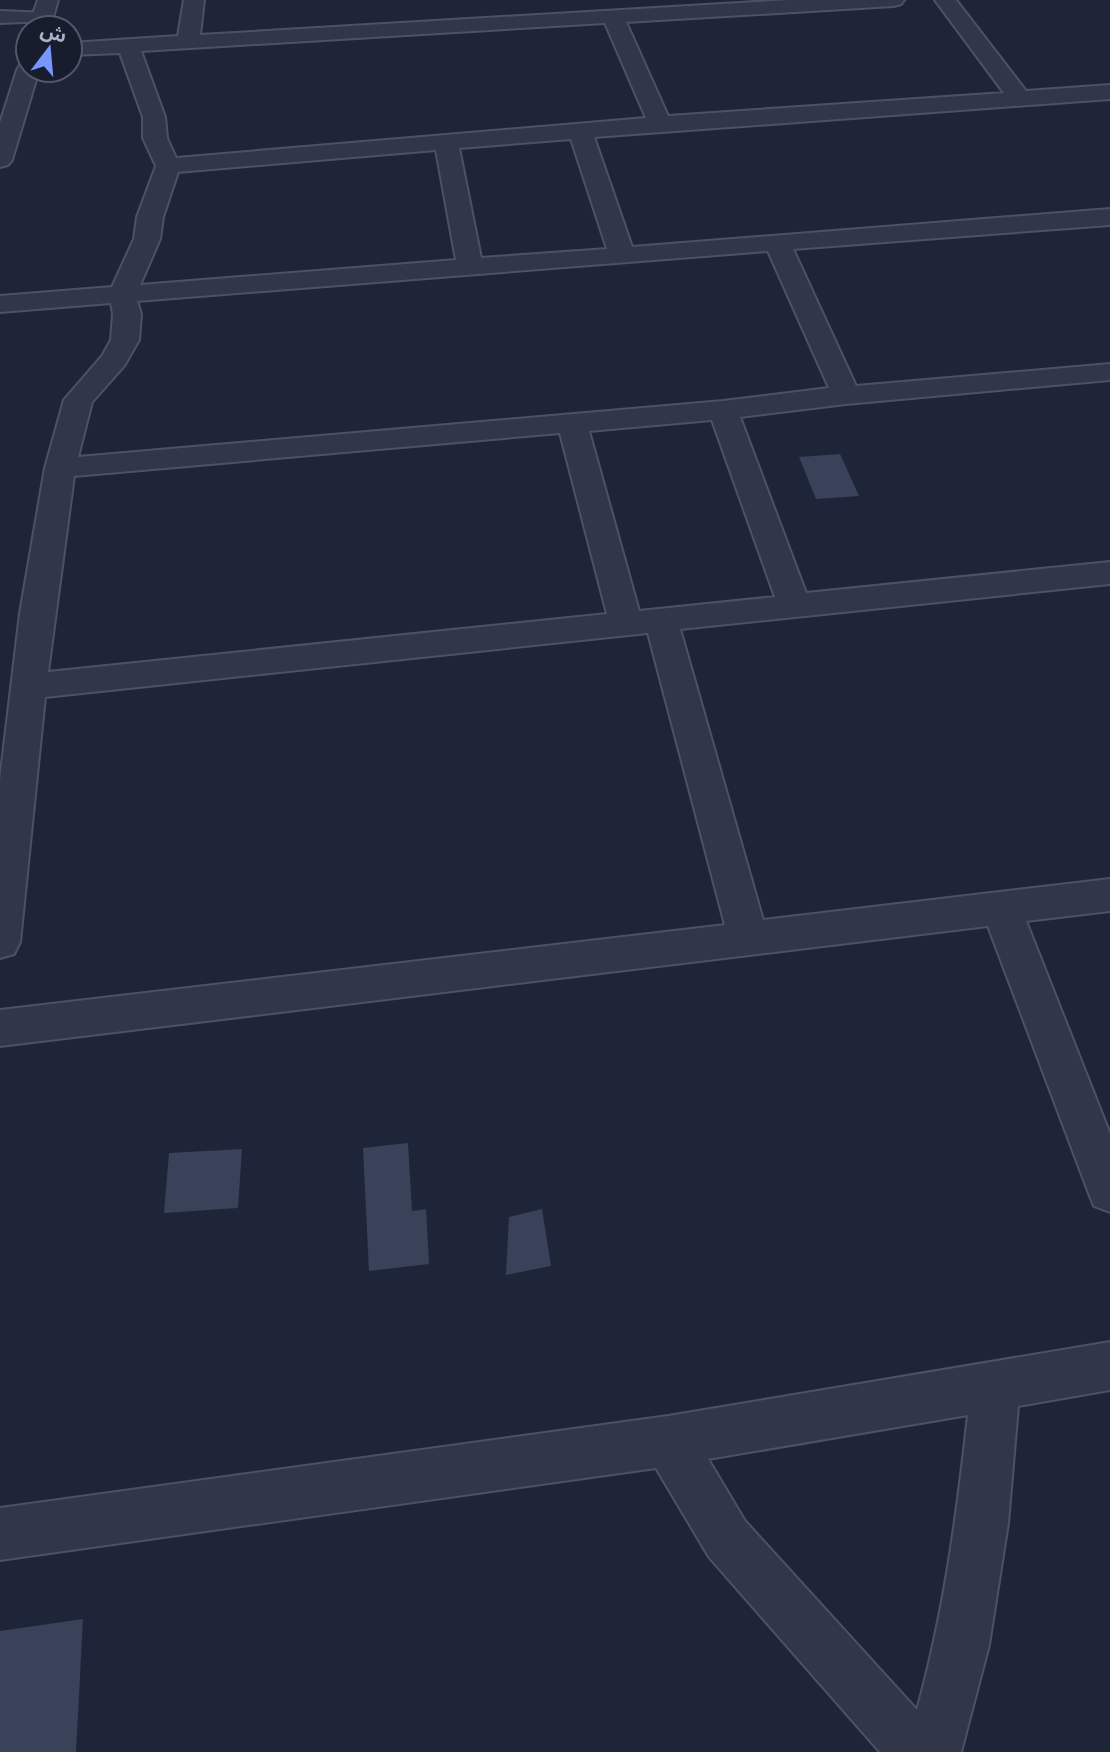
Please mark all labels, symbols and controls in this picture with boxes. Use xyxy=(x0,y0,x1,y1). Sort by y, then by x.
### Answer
north arrow xyxy=(14,14,84,84)
text: ش xyxy=(37,19,69,50)

